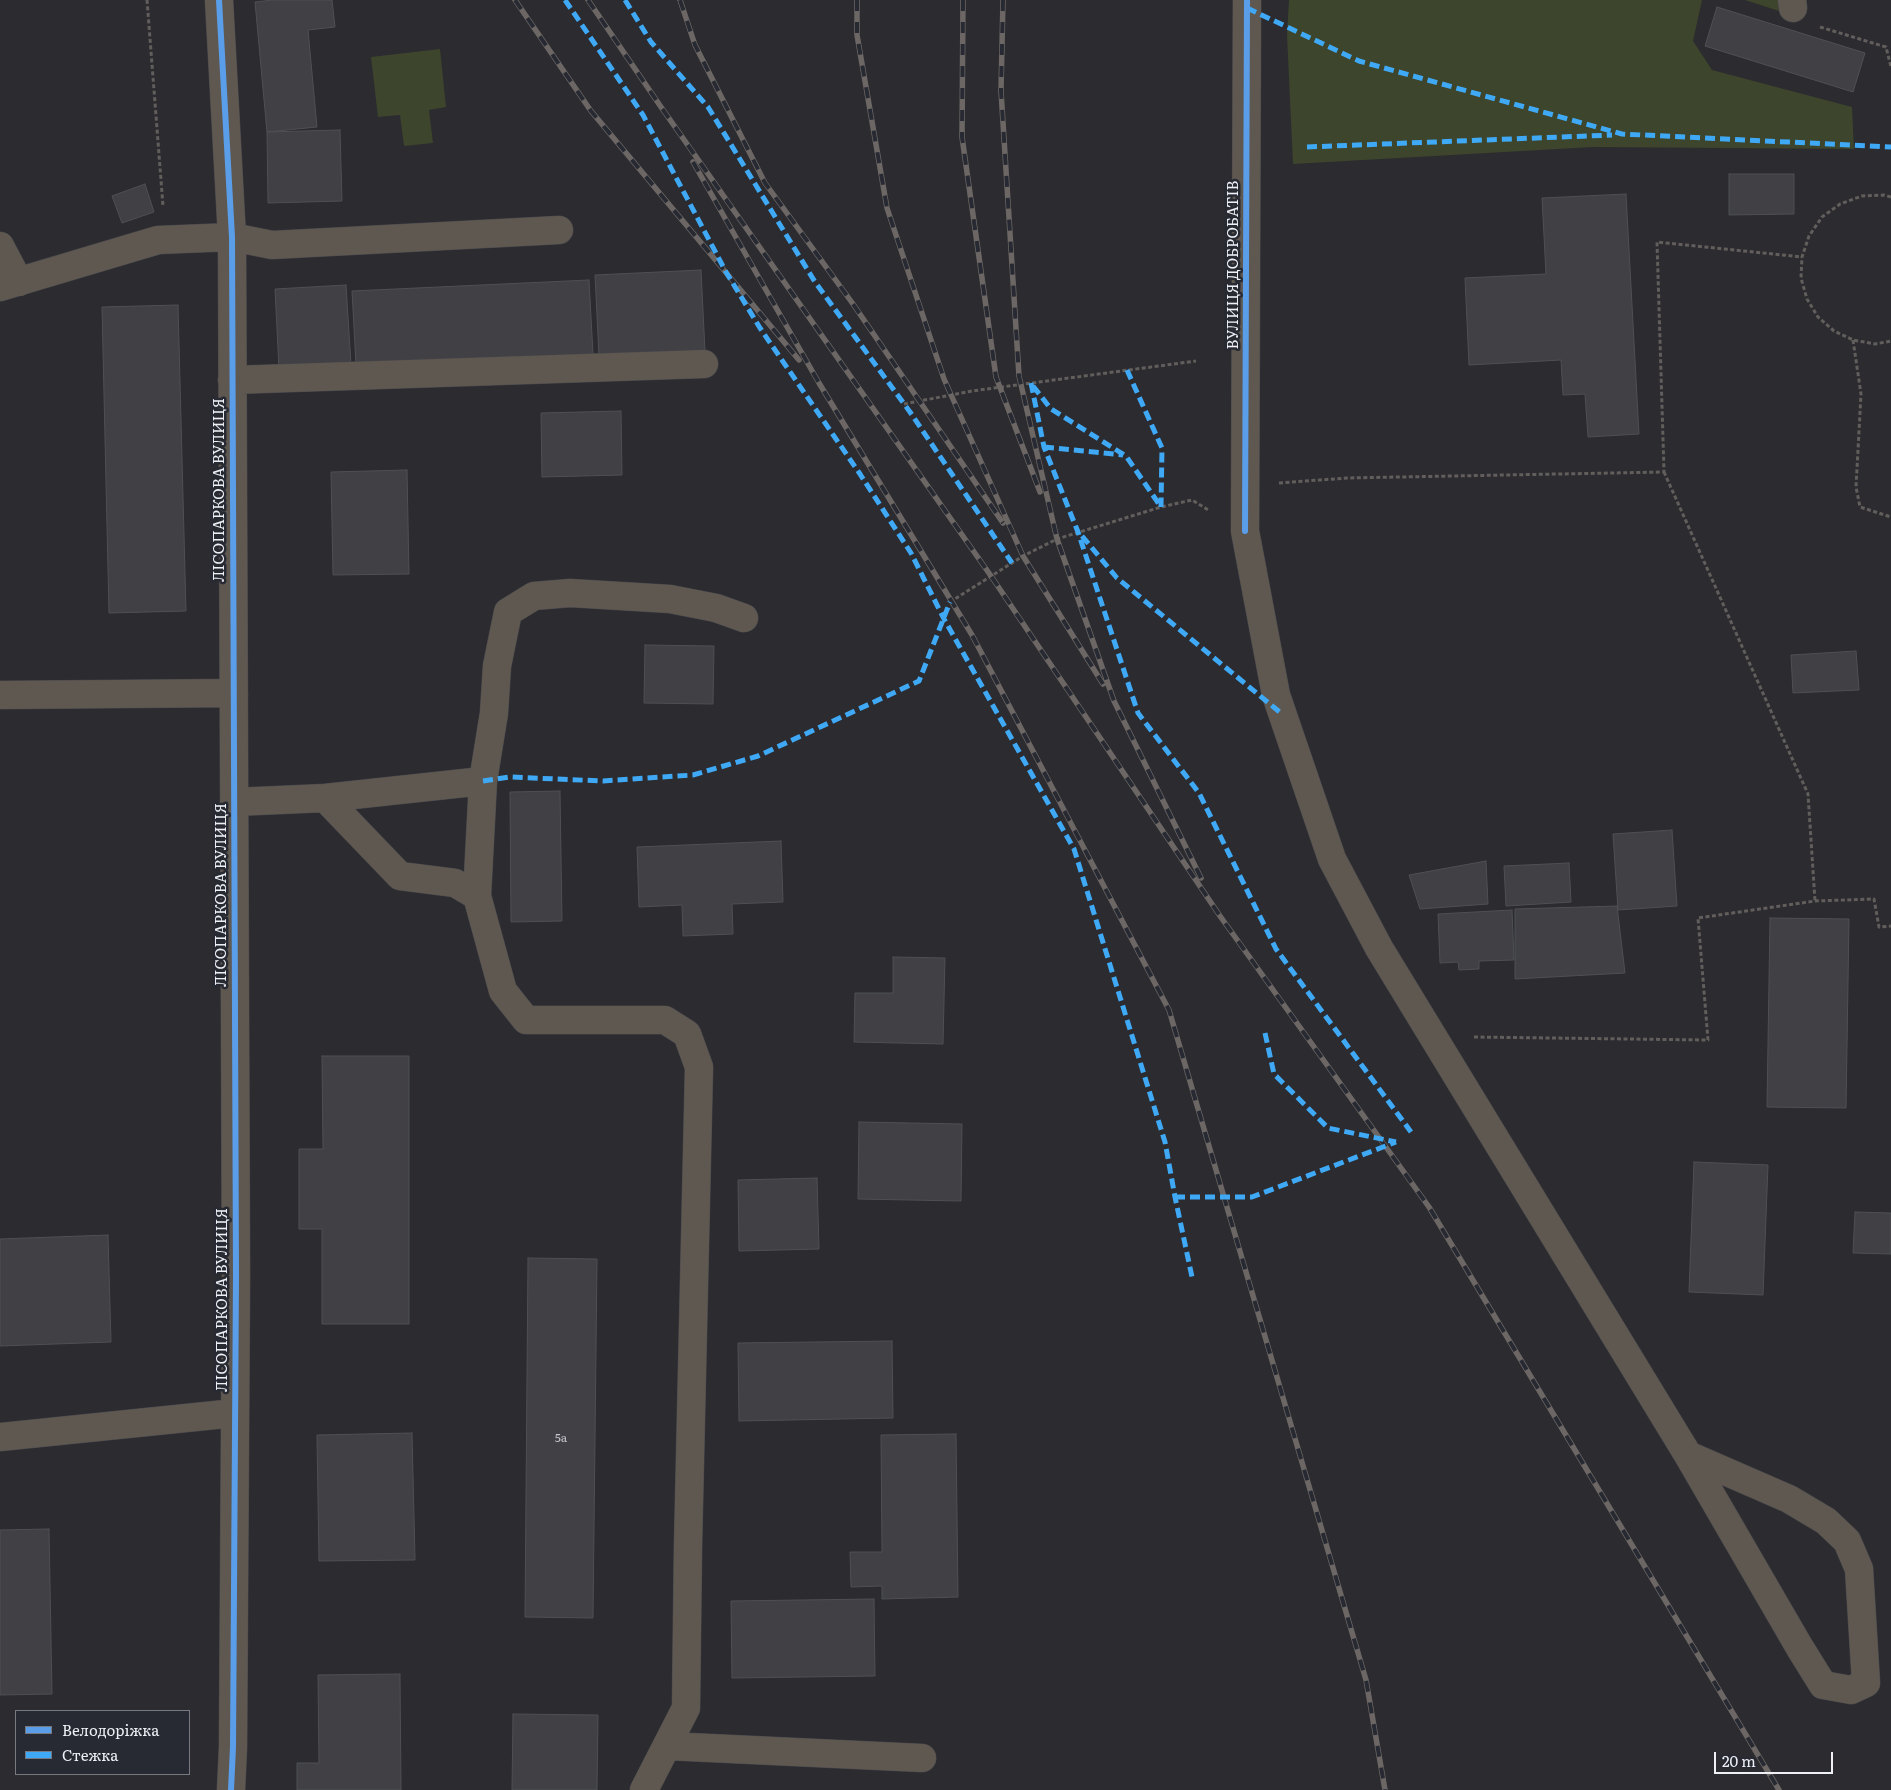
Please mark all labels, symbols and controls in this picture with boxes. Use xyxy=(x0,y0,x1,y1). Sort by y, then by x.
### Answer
street label: ВУЛИЦЯ ДОБРОБАТІВ xyxy=(1225,181,1243,349)
street label: ЛІСОПАРКОВА ВУЛИЦЯ xyxy=(211,398,229,582)
street label: ЛІСОПАРКОВА ВУЛИЦЯ xyxy=(213,803,231,987)
street label: ЛІСОПАРКОВА ВУЛИЦЯ xyxy=(214,1208,232,1392)
house number: 5а xyxy=(555,1431,567,1445)
legend xyxy=(15,1710,190,1775)
text: Велодоріжка xyxy=(62,1718,159,1741)
scale bar xyxy=(1716,1742,1835,1774)
text: Стежка xyxy=(62,1743,118,1766)
text: 20 m xyxy=(1722,1749,1756,1772)

